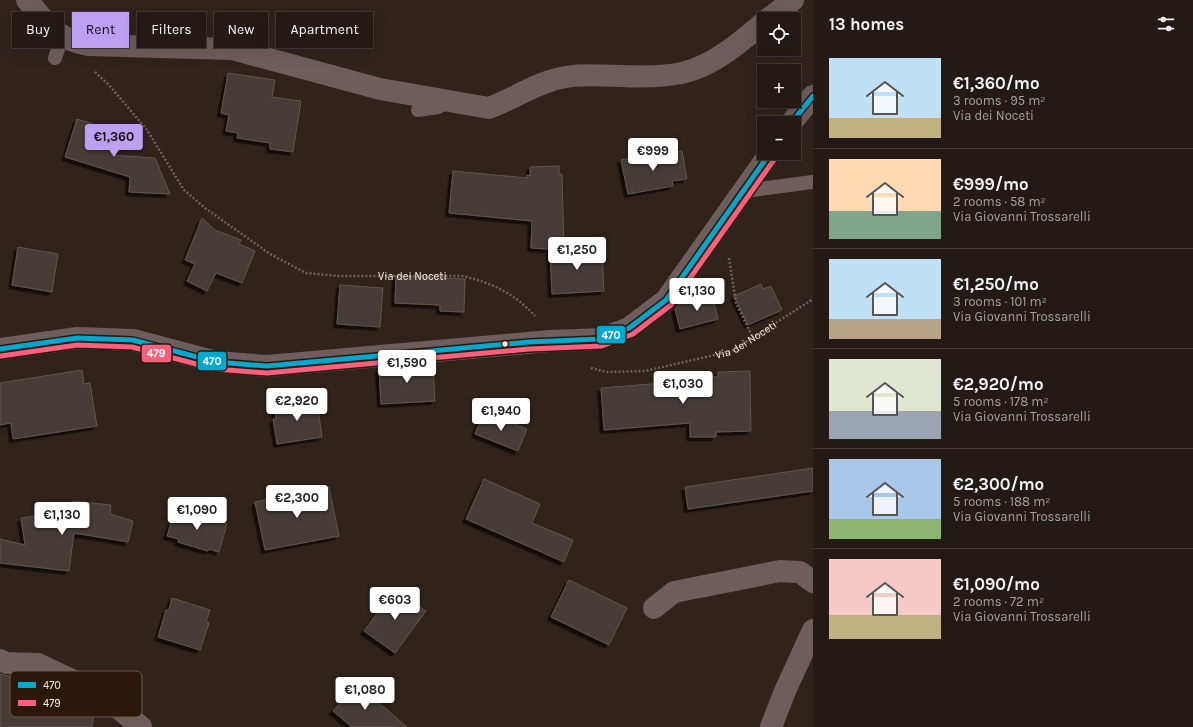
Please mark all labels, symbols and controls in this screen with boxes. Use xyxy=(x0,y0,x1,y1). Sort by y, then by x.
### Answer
chip: Buy xyxy=(12,12,64,48)
chip: Rent xyxy=(72,12,129,48)
chip: Filters xyxy=(137,12,206,48)
chip: New xyxy=(214,12,268,48)
chip: Apartment xyxy=(276,12,373,48)
map controls xyxy=(757,12,801,160)
button: locate xyxy=(757,12,801,56)
icon: filters xyxy=(1155,13,1177,35)
text: 13 homes xyxy=(829,14,904,34)
button: + xyxy=(757,64,801,108)
text: €1,360/mo xyxy=(953,73,1040,93)
icon: home xyxy=(861,74,909,122)
text: 3 rooms · 95 m² xyxy=(953,93,1046,108)
text: Via dei Noceti xyxy=(953,108,1034,123)
button: − xyxy=(757,116,801,160)
pin: €1,360 xyxy=(81,124,147,158)
text: €1,360 xyxy=(94,129,134,144)
pin: €999 xyxy=(629,138,677,172)
text: €999 xyxy=(637,143,669,158)
text: €999/mo xyxy=(953,174,1029,194)
icon: home xyxy=(861,175,909,223)
text: 2 rooms · 58 m² xyxy=(953,194,1046,209)
text: Via Giovanni Trossarelli xyxy=(953,209,1091,224)
pin: €1,250 xyxy=(544,237,610,271)
text: €1,250 xyxy=(557,242,597,257)
street label: Via dei Noceti xyxy=(378,270,447,283)
text: €1,250/mo xyxy=(953,274,1039,294)
icon: home xyxy=(861,275,909,323)
pin: €1,130 xyxy=(664,278,730,312)
text: €1,130 xyxy=(678,283,716,298)
text: 3 rooms · 101 m² xyxy=(953,294,1047,309)
text: Via Giovanni Trossarelli xyxy=(953,309,1091,324)
street label: Via dei Noceti xyxy=(714,318,779,361)
line badge: 470 xyxy=(596,325,626,344)
text: 470 xyxy=(602,329,621,342)
unlabelled marker xyxy=(500,339,510,349)
line badge: 479 xyxy=(141,344,172,363)
text: 479 xyxy=(147,347,166,360)
pin: €1,590 xyxy=(374,350,440,384)
line badge: 470 xyxy=(197,351,227,371)
text: 470 xyxy=(203,355,222,368)
text: €1,590 xyxy=(387,355,427,370)
pin: €1,030 xyxy=(650,371,716,405)
text: €2,920/mo xyxy=(953,374,1044,394)
icon: home xyxy=(861,375,909,423)
text: €1,030 xyxy=(663,376,703,391)
pin: €2,920 xyxy=(264,388,330,422)
text: €2,920 xyxy=(275,393,319,408)
text: 5 rooms · 178 m² xyxy=(953,394,1049,409)
pin: €1,940 xyxy=(468,398,534,432)
text: €1,940 xyxy=(481,403,521,418)
text: Via Giovanni Trossarelli xyxy=(953,409,1091,424)
text: €2,300/mo xyxy=(953,474,1044,494)
icon: home xyxy=(861,475,909,523)
pin: €2,300 xyxy=(264,485,330,519)
text: €2,300 xyxy=(275,490,319,505)
text: 5 rooms · 188 m² xyxy=(953,494,1051,509)
pin: €1,090 xyxy=(164,497,230,531)
pin: €1,130 xyxy=(29,502,95,536)
text: €1,090 xyxy=(177,502,217,517)
text: €1,130 xyxy=(43,507,81,522)
text: Via Giovanni Trossarelli xyxy=(953,509,1091,524)
text: €1,090/mo xyxy=(953,574,1040,594)
icon: home xyxy=(861,575,909,623)
pin: €603 xyxy=(371,587,419,621)
text: €603 xyxy=(379,592,411,607)
text: 2 rooms · 72 m² xyxy=(953,594,1044,609)
text: Via Giovanni Trossarelli xyxy=(953,609,1091,624)
legend xyxy=(10,671,142,717)
pin: €1,080 xyxy=(332,677,398,711)
text: 470 xyxy=(43,679,61,692)
text: €1,080 xyxy=(344,682,386,697)
text: 479 xyxy=(43,697,61,710)

